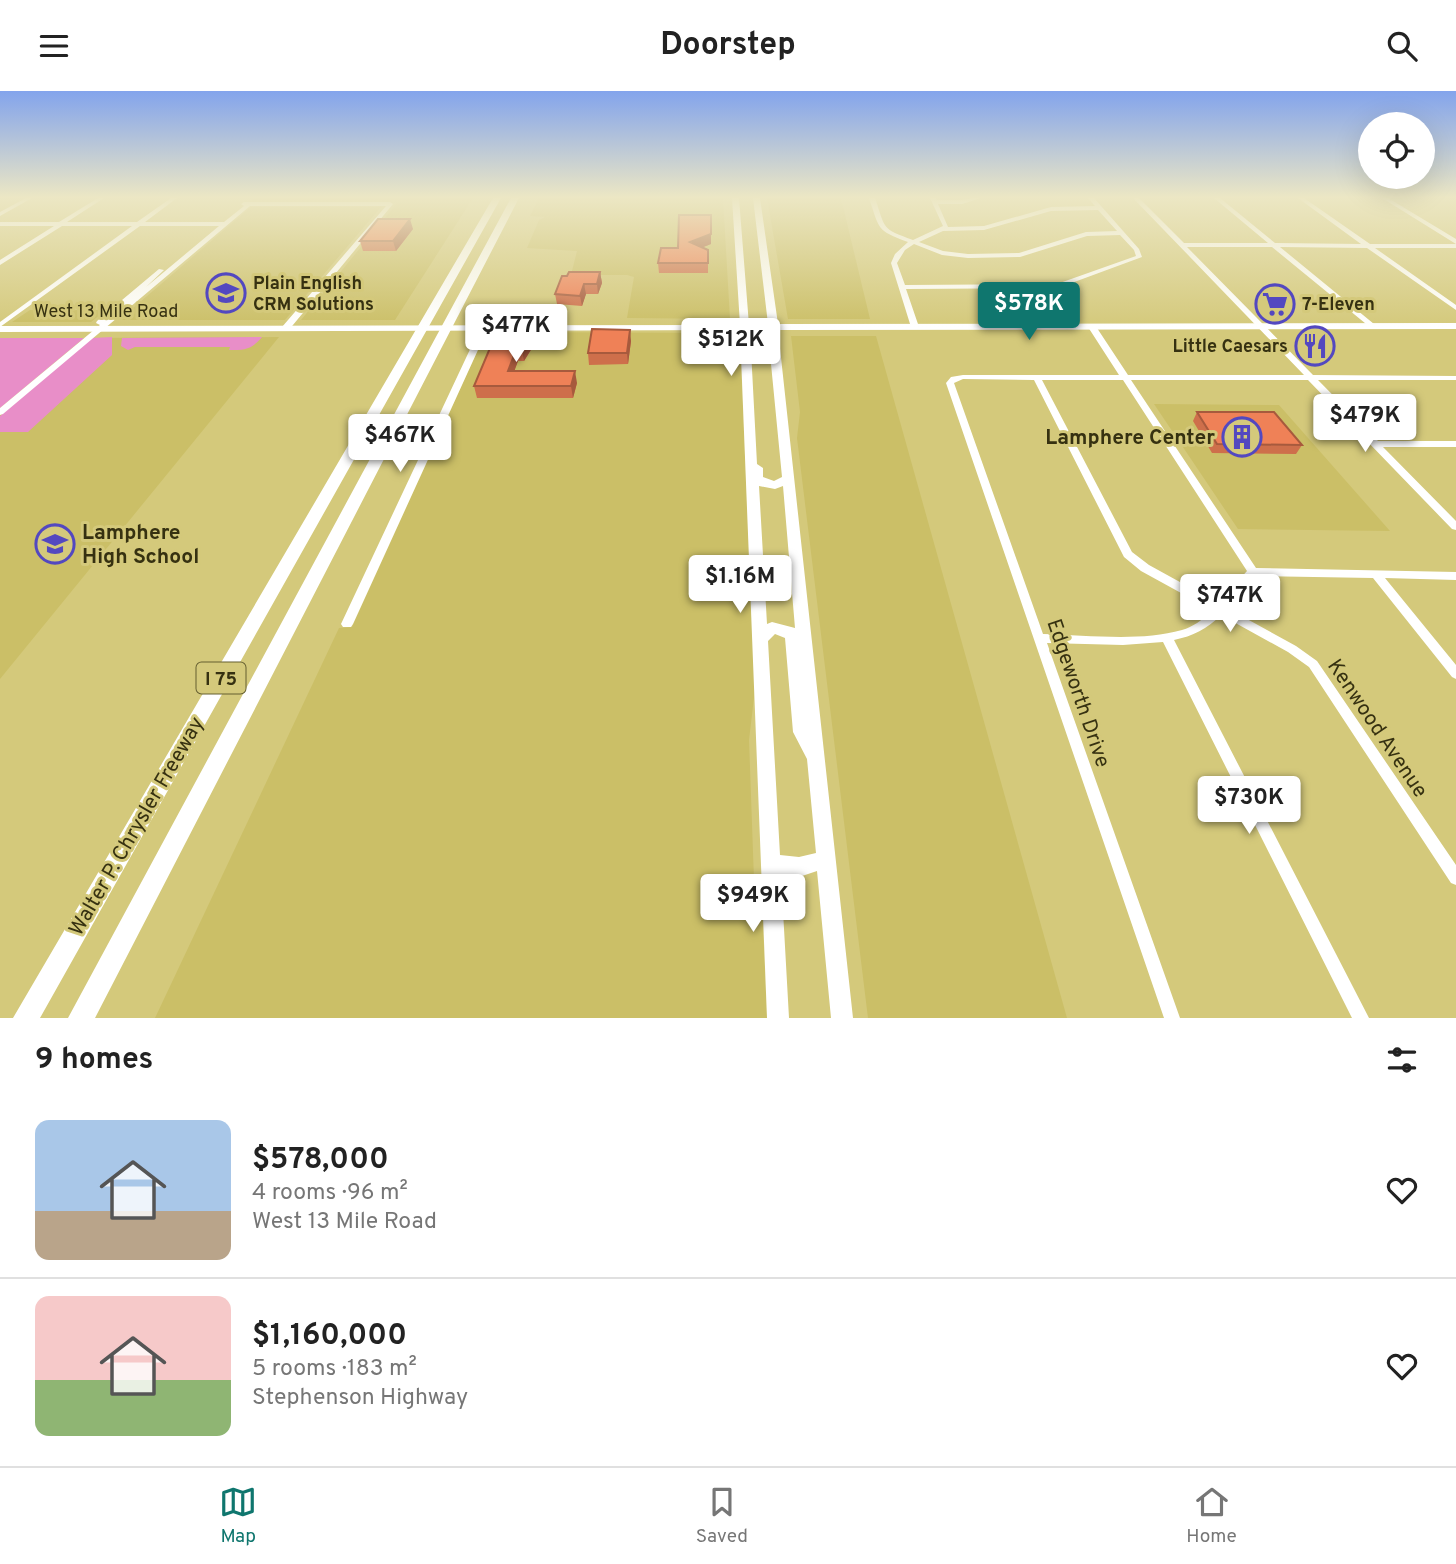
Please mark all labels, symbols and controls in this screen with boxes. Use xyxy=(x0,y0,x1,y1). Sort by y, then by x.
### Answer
text: Doorstep xyxy=(660,26,796,66)
icon: menu xyxy=(35,27,73,65)
icon: search xyxy=(1383,27,1421,65)
map controls xyxy=(1358,112,1435,189)
button: locate xyxy=(1358,112,1435,189)
school or university icon: Plain English CRM Solutions xyxy=(205,272,247,314)
place label: Plain English CRM Solutions xyxy=(253,273,374,317)
pin: $578K xyxy=(980,282,1078,342)
supermarket icon: 7-Eleven xyxy=(1254,283,1296,325)
text: $578K xyxy=(994,290,1064,319)
place label: 7-Eleven xyxy=(1302,294,1375,317)
street label: West 13 Mile Road xyxy=(34,301,178,324)
pin: $477K xyxy=(467,305,565,364)
text: $477K xyxy=(481,312,551,341)
pin: $512K xyxy=(682,319,780,378)
restaurant icon: Little Caesars xyxy=(1294,325,1336,367)
text: $512K xyxy=(697,326,765,355)
place label: Little Caesars xyxy=(1173,336,1288,359)
pin: $479K xyxy=(1316,395,1414,454)
text: $479K xyxy=(1329,402,1401,431)
pin: $467K xyxy=(351,415,449,474)
building icon: Lamphere Center xyxy=(1221,416,1263,458)
text: $467K xyxy=(364,422,436,451)
place label: Lamphere Center xyxy=(1045,425,1215,452)
place label: Lamphere High School xyxy=(82,520,199,571)
school or university icon: Lamphere High School xyxy=(34,523,76,565)
pin: $1.16M xyxy=(683,555,797,615)
text: $1.16M xyxy=(705,563,775,592)
pin: $747K xyxy=(1181,575,1279,634)
text: $747K xyxy=(1196,582,1264,611)
street label: Edgeworth Drive xyxy=(1040,616,1116,771)
street label: Kenwood Avenue xyxy=(1320,654,1433,803)
road number: I 75 xyxy=(196,663,246,693)
street label: Walter P. Chrysler Freeway xyxy=(64,712,211,941)
pin: $730K xyxy=(1200,777,1298,836)
text: $730K xyxy=(1214,784,1284,813)
pin: $949K xyxy=(704,875,802,934)
text: $949K xyxy=(716,882,790,911)
icon: filters xyxy=(1383,1041,1421,1079)
text: 9 homes xyxy=(35,1042,153,1079)
text: $578,000 xyxy=(252,1142,389,1179)
icon: home xyxy=(91,1148,175,1232)
icon: heart xyxy=(1383,1171,1421,1209)
text: 4 rooms · 96 m² xyxy=(252,1179,408,1208)
text: West 13 Mile Road xyxy=(252,1208,437,1237)
text: $1,160,000 xyxy=(252,1318,407,1355)
icon: home xyxy=(91,1324,175,1408)
icon: heart xyxy=(1383,1347,1421,1385)
text: 5 rooms · 183 m² xyxy=(252,1355,417,1384)
text: Stephenson Highway xyxy=(252,1384,468,1413)
tab: Map xyxy=(219,1483,257,1549)
tab: Saved xyxy=(696,1483,748,1549)
tab: Home xyxy=(1186,1483,1237,1549)

